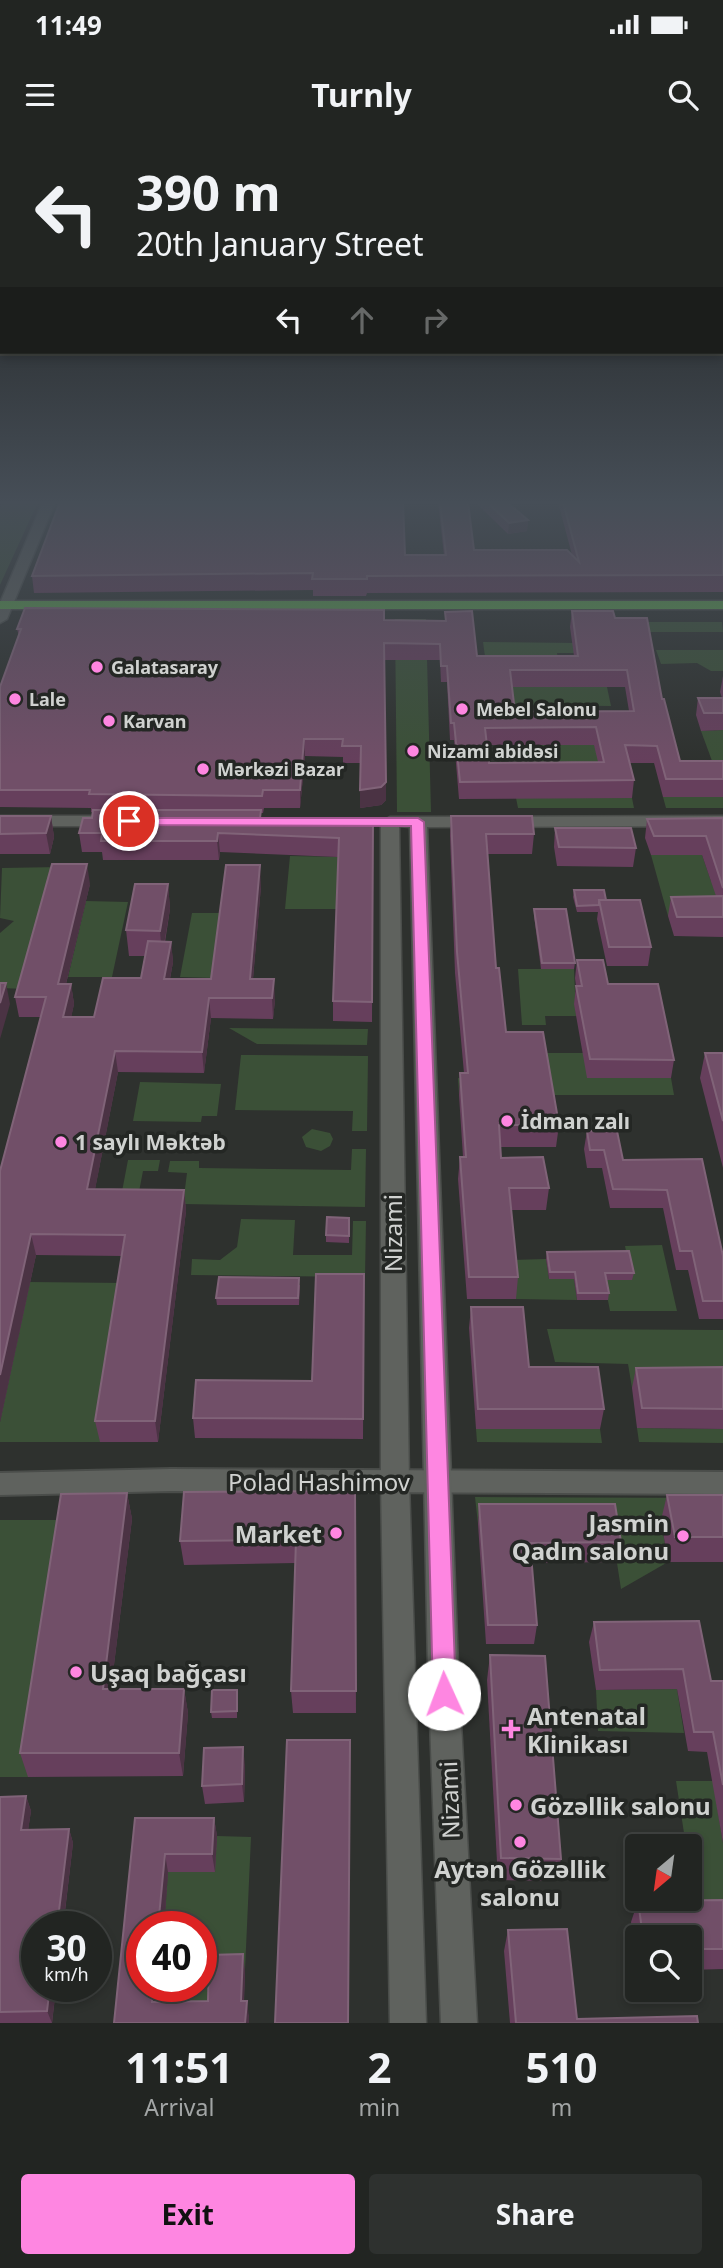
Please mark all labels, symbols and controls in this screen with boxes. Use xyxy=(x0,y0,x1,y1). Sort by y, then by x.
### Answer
text: 11:49 xyxy=(35,7,102,43)
text: Turnly xyxy=(311,73,412,116)
icon: menu xyxy=(21,76,59,114)
icon: search xyxy=(664,76,702,114)
text: 390 m xyxy=(136,159,281,225)
icon: left xyxy=(21,168,112,259)
text: 20th January Street xyxy=(136,222,424,265)
icon: left xyxy=(270,301,308,339)
icon: ahead xyxy=(343,301,381,339)
icon: right xyxy=(416,301,454,339)
place label: Galatasaray xyxy=(111,655,219,679)
marker: Galatasaray xyxy=(89,659,105,675)
place label: Lale xyxy=(29,687,66,711)
marker: Lale xyxy=(7,691,23,707)
place label: Mebel Salonu xyxy=(476,697,597,721)
marker: Mebel Salonu xyxy=(454,701,470,717)
place label: Karvan xyxy=(123,709,187,733)
marker: Karvan xyxy=(101,713,117,729)
place label: Nizami abidәsi xyxy=(427,739,558,763)
marker: Nizami abidәsi xyxy=(405,743,421,759)
place label: Mərkəzi Bazar xyxy=(217,757,344,781)
marker: Mərkəzi Bazar xyxy=(195,761,211,777)
pin xyxy=(99,791,159,851)
icon: arrive xyxy=(110,802,148,840)
place label: İdman zalı xyxy=(521,1107,630,1135)
marker: İdman zalı xyxy=(499,1113,515,1129)
place label: 1 saylı Məktəb xyxy=(75,1128,226,1156)
marker: 1 saylı Məktəb xyxy=(53,1134,69,1150)
street label: Nizami xyxy=(376,1194,409,1272)
street label: Polad Hashimov xyxy=(228,1465,411,1498)
place label: Jasmin Qadın salonu xyxy=(512,1506,669,1567)
place label: Market xyxy=(235,1517,322,1550)
marker: Market xyxy=(328,1525,344,1541)
marker: Jasmin Qadın salonu xyxy=(675,1528,691,1544)
place label: Uşaq bağçası xyxy=(90,1656,247,1689)
position arrow xyxy=(407,1657,481,1731)
marker: Uşaq bağçası xyxy=(68,1664,84,1680)
place label: Antenatal Klinikası xyxy=(527,1699,646,1760)
marker: Antenatal Klinikası xyxy=(501,1719,521,1739)
street label: Nizami xyxy=(431,1761,467,1839)
place label: Gözəllik salonu xyxy=(530,1789,711,1822)
marker: Gözəllik salonu xyxy=(508,1797,524,1813)
marker: Aytən Gözəllik salonu xyxy=(512,1834,528,1850)
north arrow xyxy=(625,1834,702,1911)
map controls xyxy=(625,1834,702,2002)
place label: Aytən Gözəllik salonu xyxy=(434,1852,606,1913)
speed limit sign: 40 xyxy=(126,1911,217,2002)
text: 30 xyxy=(46,1924,87,1971)
button: search xyxy=(625,1925,702,2002)
text: km/h xyxy=(44,1962,89,1986)
text: 11:51 xyxy=(125,2038,233,2095)
text: 2 xyxy=(367,2038,391,2095)
text: 510 xyxy=(526,2038,598,2095)
text: Arrival xyxy=(144,2091,214,2123)
text: min xyxy=(359,2091,400,2123)
text: m xyxy=(551,2091,572,2123)
button: Exit xyxy=(21,2174,355,2254)
button: Share xyxy=(369,2174,702,2254)

